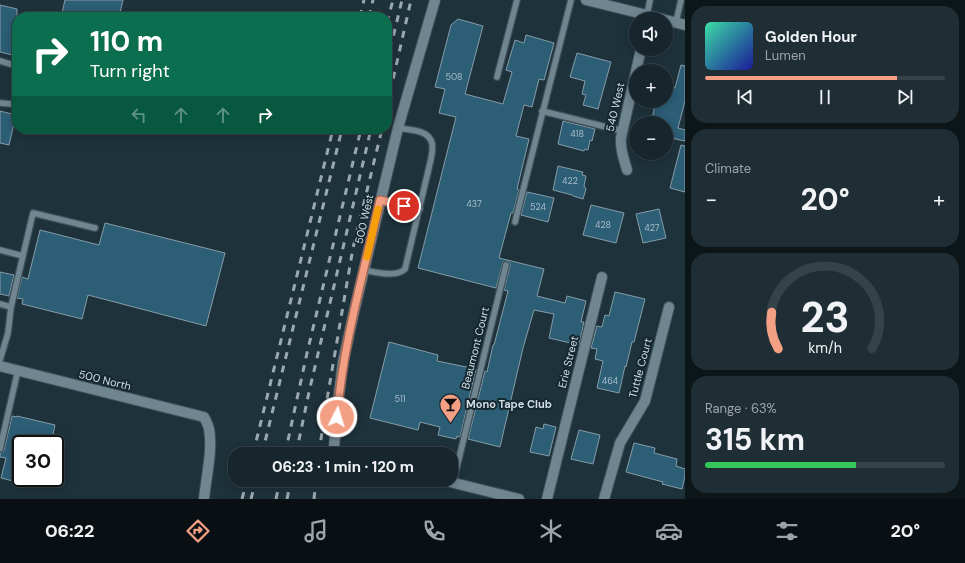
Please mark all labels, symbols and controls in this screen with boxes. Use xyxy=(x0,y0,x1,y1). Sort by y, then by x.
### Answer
map controls xyxy=(629,12,673,160)
button: sound xyxy=(629,12,673,56)
text: 110 m xyxy=(90,23,163,60)
text: Golden Hour xyxy=(765,27,857,47)
icon: right xyxy=(24,28,76,80)
text: Lumen xyxy=(765,47,806,64)
text: Turn right xyxy=(90,59,170,83)
button: + xyxy=(629,64,673,108)
house number: 508 xyxy=(445,71,463,83)
street label: 540 West xyxy=(603,81,627,133)
icon: previous xyxy=(734,86,756,108)
icon: pause xyxy=(814,86,836,108)
icon: next xyxy=(894,86,916,108)
icon: left xyxy=(128,104,150,126)
icon: ahead xyxy=(170,104,192,126)
icon: ahead xyxy=(212,104,234,126)
icon: right xyxy=(254,104,276,126)
button: − xyxy=(629,116,673,160)
house number: 418 xyxy=(570,128,584,140)
text: Climate xyxy=(705,160,751,177)
house number: 422 xyxy=(562,175,578,187)
text: 20° xyxy=(800,180,850,219)
text: − xyxy=(705,185,717,214)
text: + xyxy=(933,185,945,214)
pin xyxy=(387,189,421,223)
street label: 500 West xyxy=(351,193,377,245)
icon: arrive xyxy=(393,195,415,217)
house number: 437 xyxy=(466,198,482,210)
house number: 524 xyxy=(530,201,546,213)
house number: 428 xyxy=(595,219,611,231)
house number: 427 xyxy=(644,222,660,234)
text: 23 xyxy=(800,291,850,345)
street label: Beaumont Court xyxy=(458,305,492,391)
street label: Erie Street xyxy=(555,334,581,390)
street label: Tuttle Court xyxy=(625,337,655,399)
text: km/h xyxy=(808,339,842,357)
street label: 500 North xyxy=(77,367,133,393)
house number: 464 xyxy=(602,375,619,387)
bar icon: Mono Tape Club xyxy=(437,391,463,424)
house number: 511 xyxy=(394,393,406,405)
position arrow xyxy=(316,396,358,438)
place label: Mono Tape Club xyxy=(466,397,552,411)
text: Range · 63% xyxy=(705,400,777,417)
text: 315 km xyxy=(705,420,805,459)
speed limit sign: 30 xyxy=(12,435,64,487)
text: 06:23 · 1 min · 120 m xyxy=(272,457,414,477)
icon: directions xyxy=(184,517,212,545)
icon: music xyxy=(302,517,330,545)
icon: phone xyxy=(420,517,448,545)
icon: climate xyxy=(537,517,565,545)
icon: car xyxy=(655,517,683,545)
icon: filters xyxy=(773,517,801,545)
text: 06:22 xyxy=(45,519,94,543)
text: 20° xyxy=(891,519,920,543)

